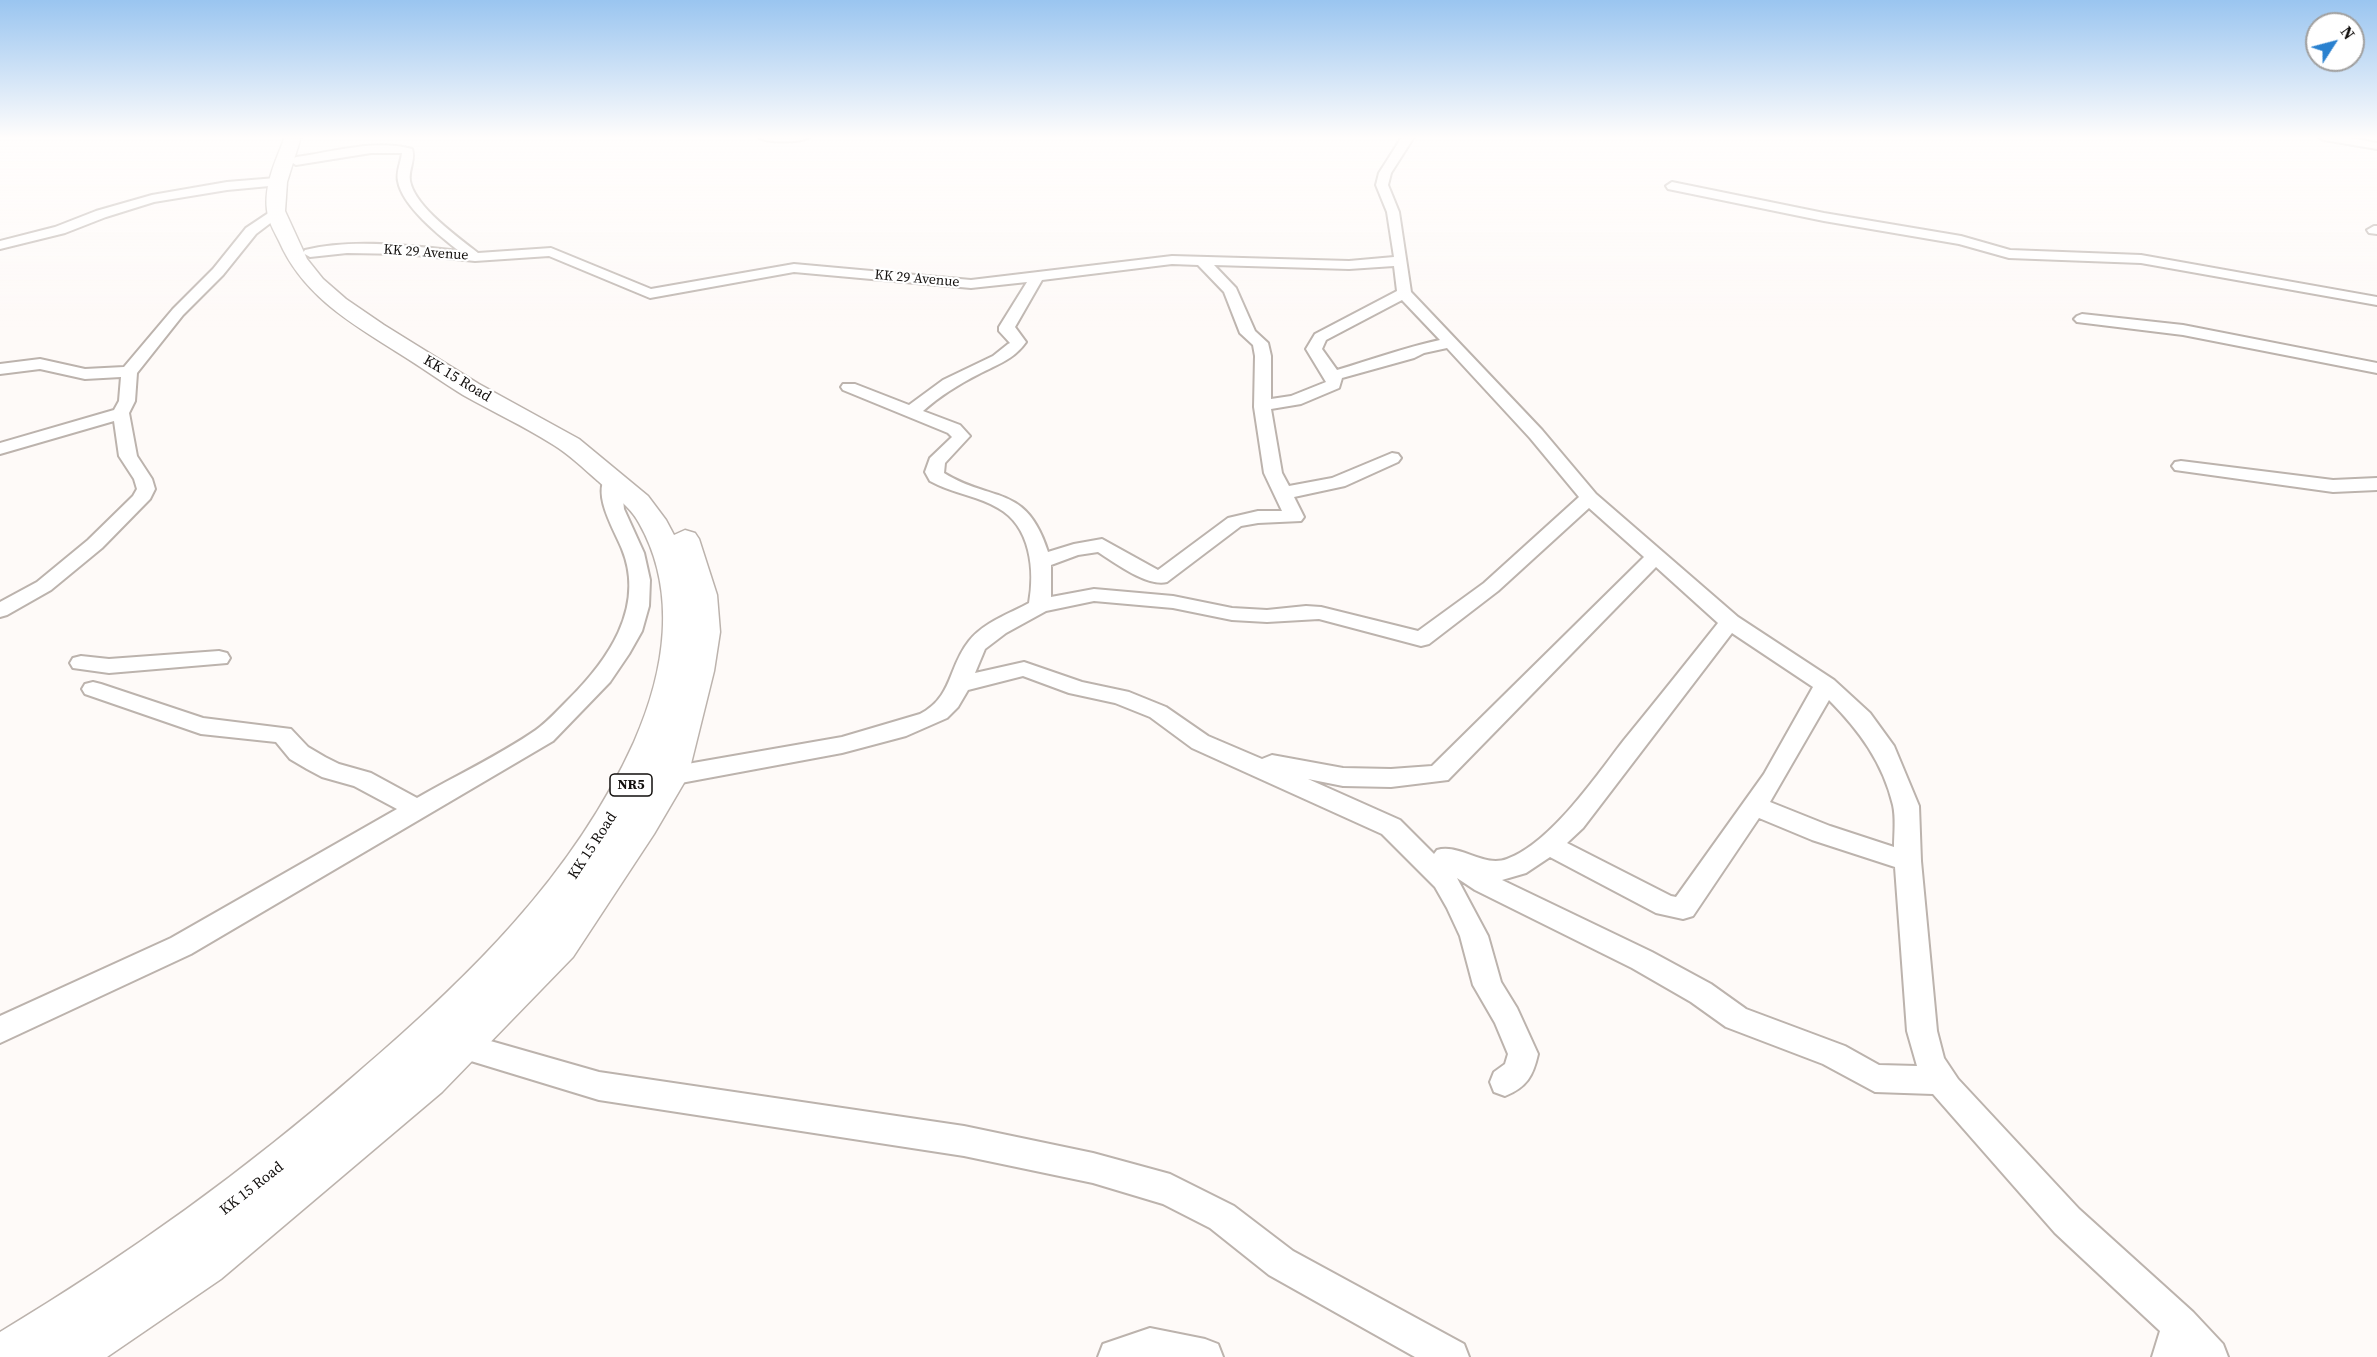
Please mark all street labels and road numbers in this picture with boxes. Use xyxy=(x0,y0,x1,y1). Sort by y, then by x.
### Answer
street label: KK 29 Avenue xyxy=(383,242,469,264)
street label: KK 29 Avenue xyxy=(874,267,960,291)
street label: KK 15 Road xyxy=(420,352,494,406)
road number: NR5 xyxy=(610,774,652,796)
street label: KK 15 Road xyxy=(565,809,621,883)
street label: KK 15 Road xyxy=(217,1159,287,1219)

